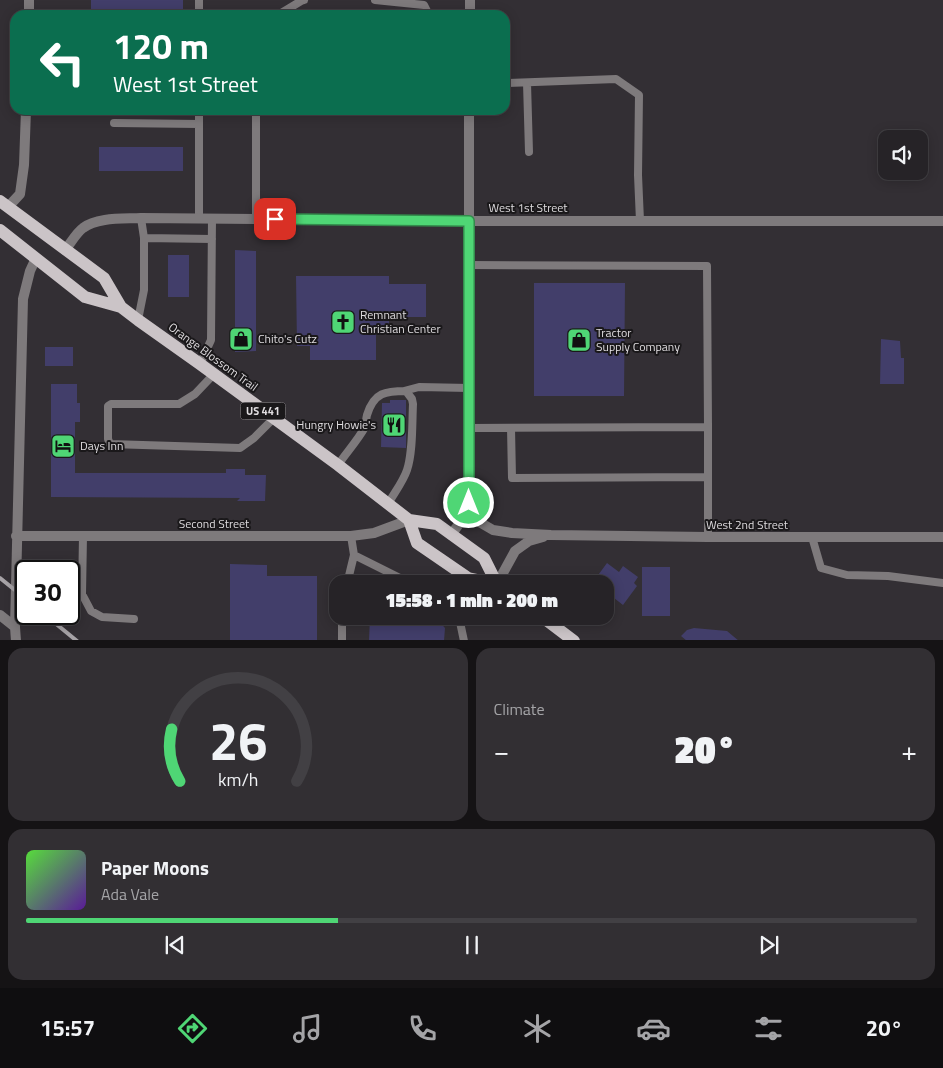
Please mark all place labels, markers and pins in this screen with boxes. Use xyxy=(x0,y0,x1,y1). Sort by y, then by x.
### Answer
pin xyxy=(254,198,296,240)
place label: Remnant Christian Center xyxy=(360,305,441,338)
church icon: Remnant Christian Center xyxy=(330,309,356,335)
place label: Tractor Supply Company xyxy=(596,323,680,356)
shop icon: Chito's Cutz xyxy=(228,326,254,352)
shop icon: Tractor Supply Company xyxy=(566,327,592,353)
place label: Chito's Cutz xyxy=(258,329,317,348)
restaurant icon: Hungry Howie's xyxy=(381,412,407,438)
place label: Hungry Howie's xyxy=(296,415,376,434)
hotel icon: Days Inn xyxy=(50,433,76,459)
place label: Days Inn xyxy=(80,436,123,455)

